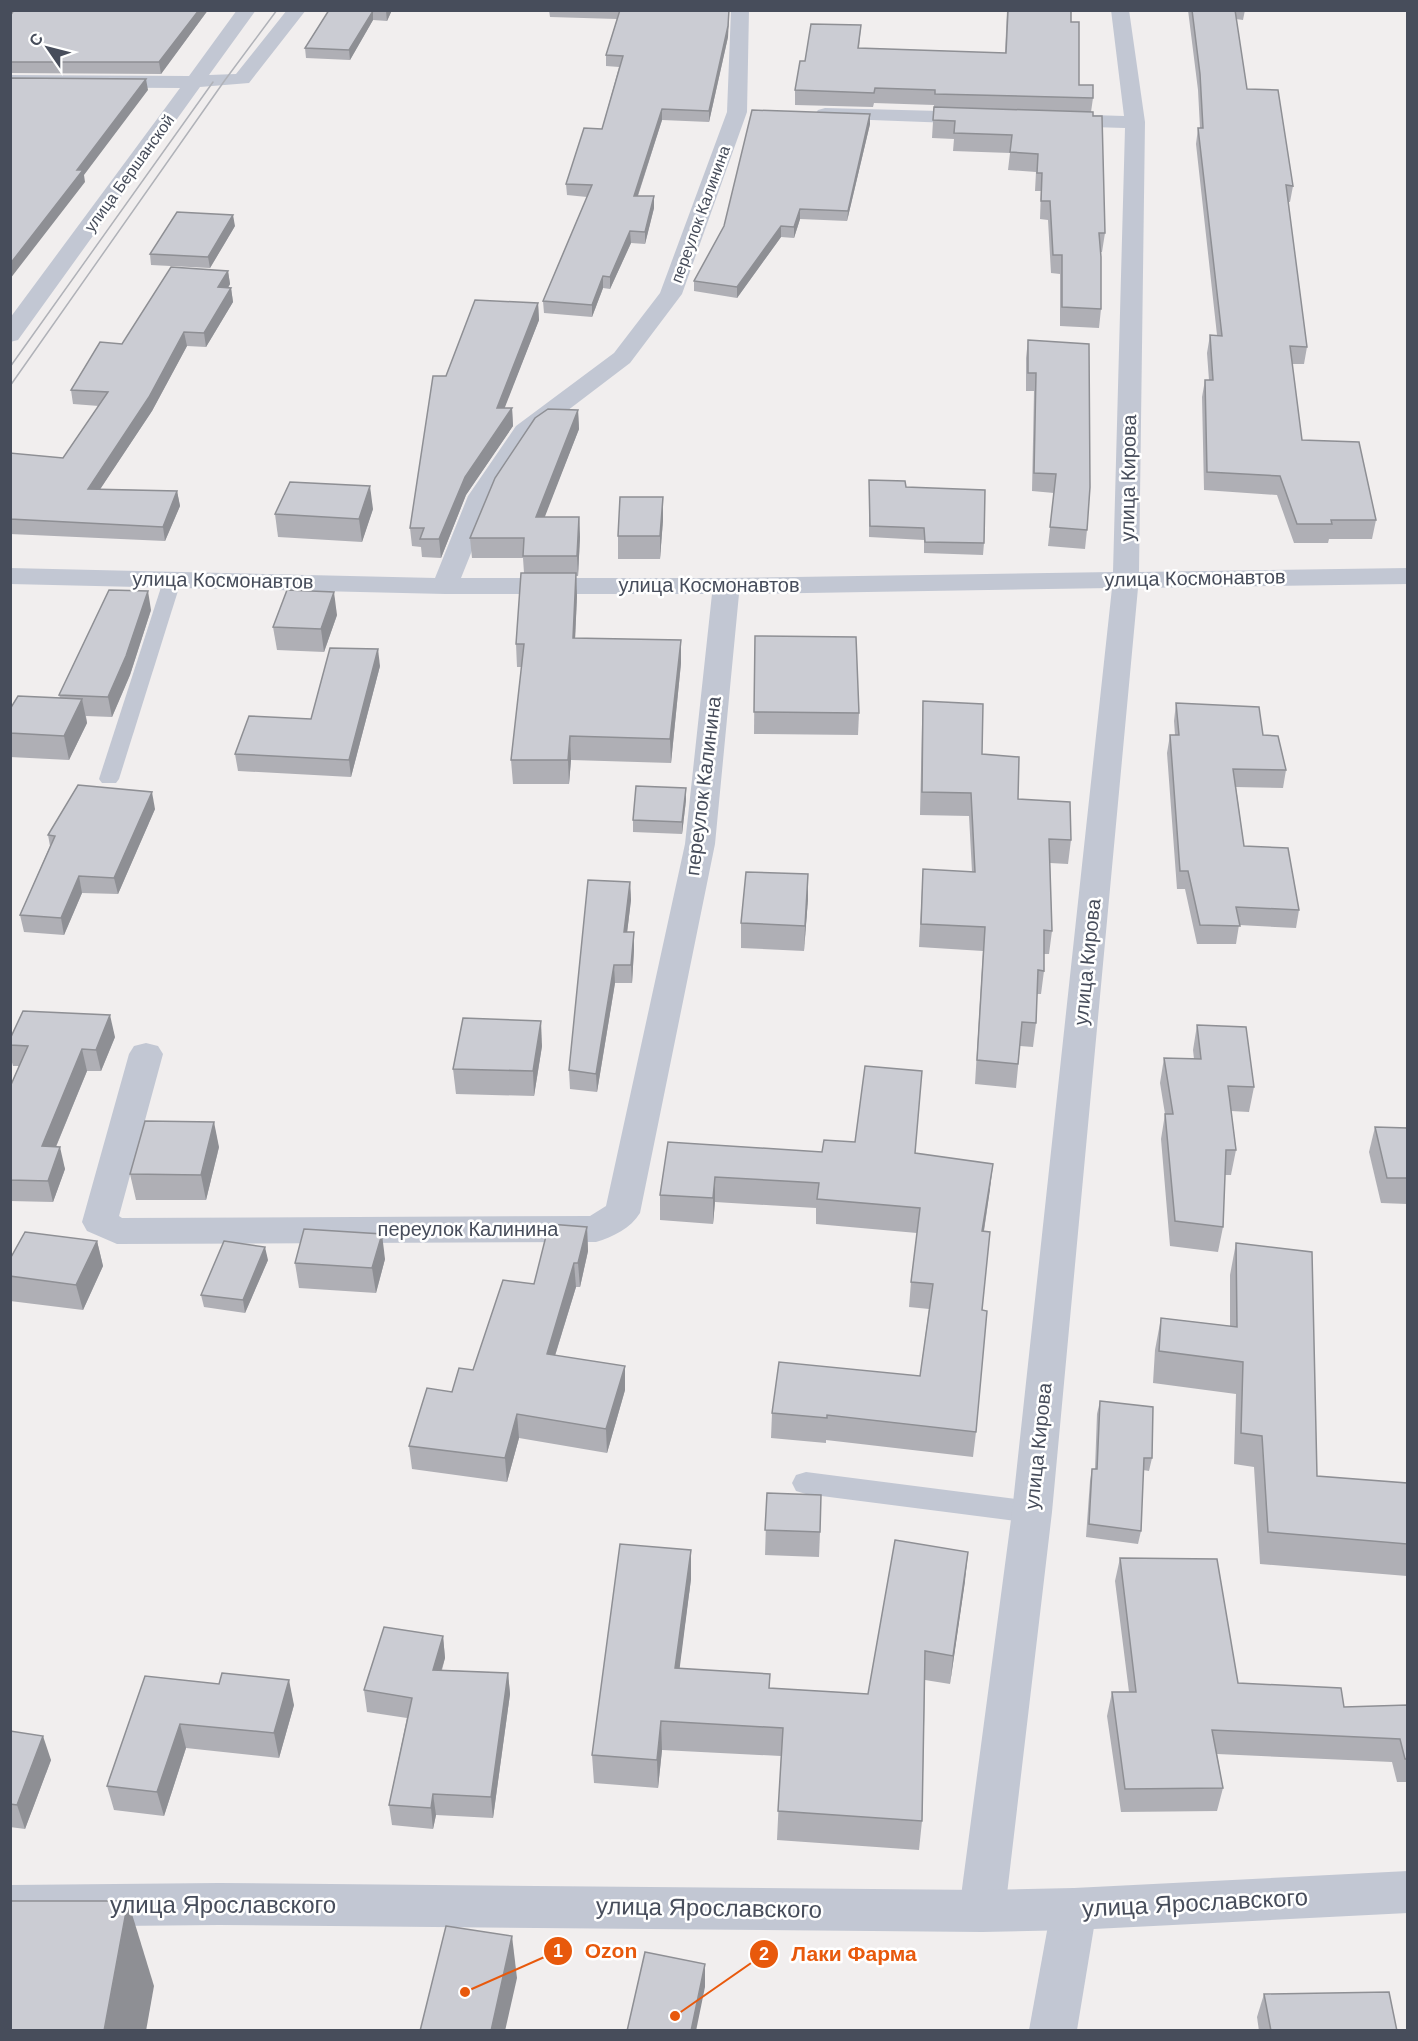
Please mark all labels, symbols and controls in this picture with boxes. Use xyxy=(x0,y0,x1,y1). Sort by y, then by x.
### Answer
north arrow xyxy=(18,18,78,78)
text: С xyxy=(26,30,47,49)
street label: улица Бершанской xyxy=(81,112,178,235)
street label: переулок Калинина xyxy=(668,143,733,285)
street label: улица Кирова xyxy=(1116,413,1140,542)
street label: улица Космонавтов xyxy=(1104,565,1286,591)
street label: улица Космонавтов xyxy=(132,567,314,593)
street label: улица Космонавтов xyxy=(618,574,800,596)
street label: переулок Калинина xyxy=(681,694,725,877)
street label: улица Кирова xyxy=(1069,897,1105,1026)
street label: переулок Калинина xyxy=(378,1218,559,1240)
street label: улица Кирова xyxy=(1020,1381,1056,1510)
street label: улица Ярославского xyxy=(1081,1883,1309,1922)
street label: улица Ярославского xyxy=(110,1891,336,1918)
street label: улица Ярославского xyxy=(596,1892,822,1923)
callout: Ozon xyxy=(543,1931,650,1970)
callout: Лаки Фарма xyxy=(749,1934,929,1973)
text: Ozon xyxy=(585,1939,637,1962)
text: 1 xyxy=(553,1941,563,1961)
text: Лаки Фарма xyxy=(791,1942,917,1965)
text: 2 xyxy=(759,1944,769,1964)

